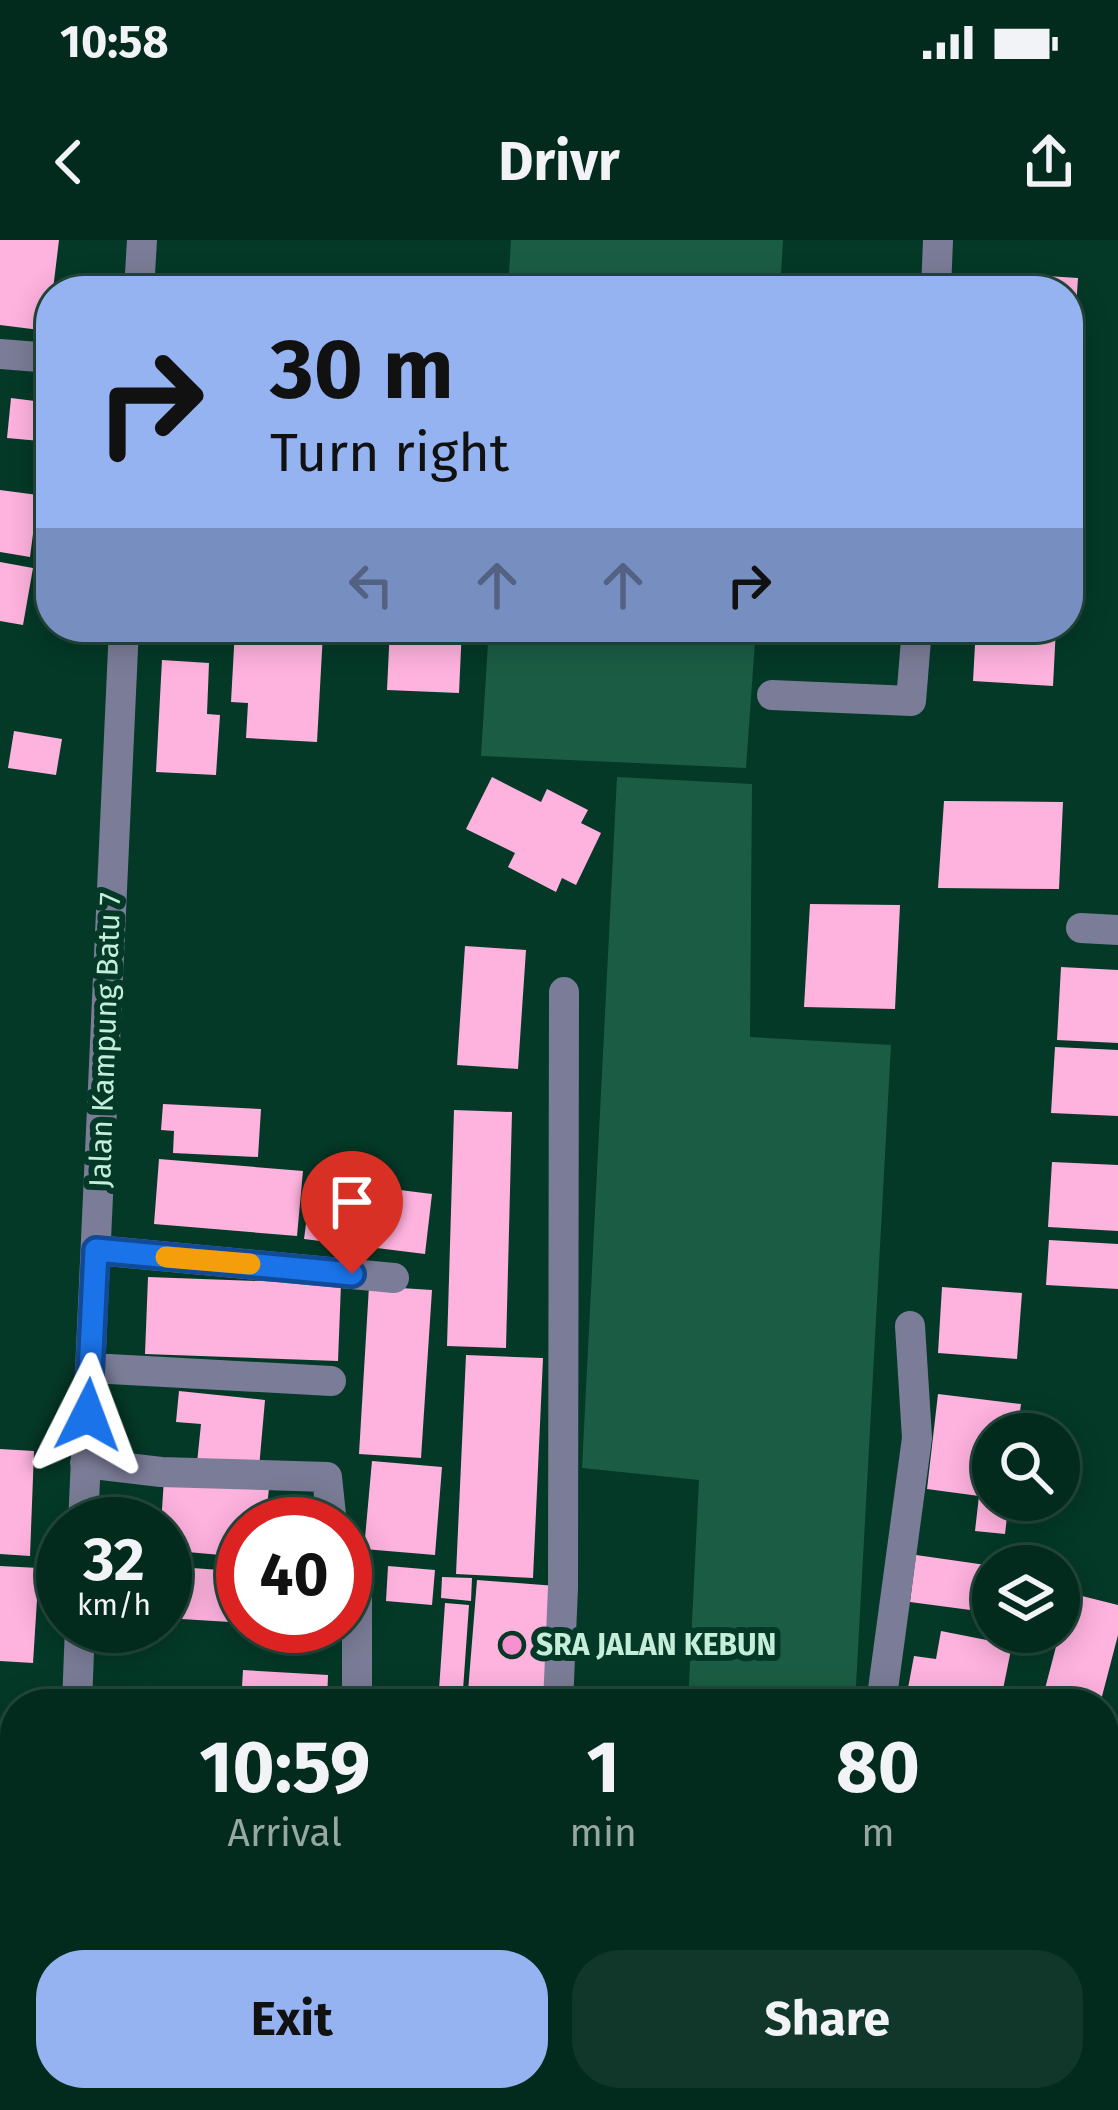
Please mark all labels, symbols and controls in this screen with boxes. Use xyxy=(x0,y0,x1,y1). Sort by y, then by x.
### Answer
text: 10:58 xyxy=(60,15,169,69)
icon: back xyxy=(36,129,102,195)
icon: share xyxy=(1016,129,1082,195)
text: Drivr xyxy=(498,130,620,194)
text: 30 m xyxy=(270,319,454,420)
icon: right xyxy=(72,324,228,480)
text: Turn right xyxy=(270,421,509,485)
icon: left xyxy=(338,552,404,618)
icon: ahead xyxy=(464,552,530,618)
icon: ahead xyxy=(590,552,656,618)
icon: right xyxy=(716,552,782,618)
street label: Jalan Kampung Batu 7 xyxy=(82,892,128,1188)
pin xyxy=(301,1151,403,1274)
icon: arrive xyxy=(319,1169,385,1235)
position arrow xyxy=(25,1352,151,1478)
map controls xyxy=(972,1413,1080,1653)
button: search xyxy=(972,1413,1080,1521)
speed limit sign: 40 xyxy=(216,1497,372,1653)
text: 32 xyxy=(83,1524,145,1596)
button: layers xyxy=(972,1545,1080,1653)
text: km/h xyxy=(77,1587,151,1623)
place label: SRA JALAN KEBUN xyxy=(536,1627,776,1663)
marker: SRA JALAN KEBUN xyxy=(499,1632,525,1658)
text: 10:59 xyxy=(199,1725,370,1811)
text: 1 xyxy=(586,1725,620,1811)
text: 80 xyxy=(836,1725,920,1811)
text: Arrival xyxy=(228,1810,342,1856)
text: min xyxy=(569,1810,637,1856)
text: m xyxy=(861,1810,895,1856)
button: Exit xyxy=(36,1950,548,2088)
button: Share xyxy=(572,1950,1083,2088)

